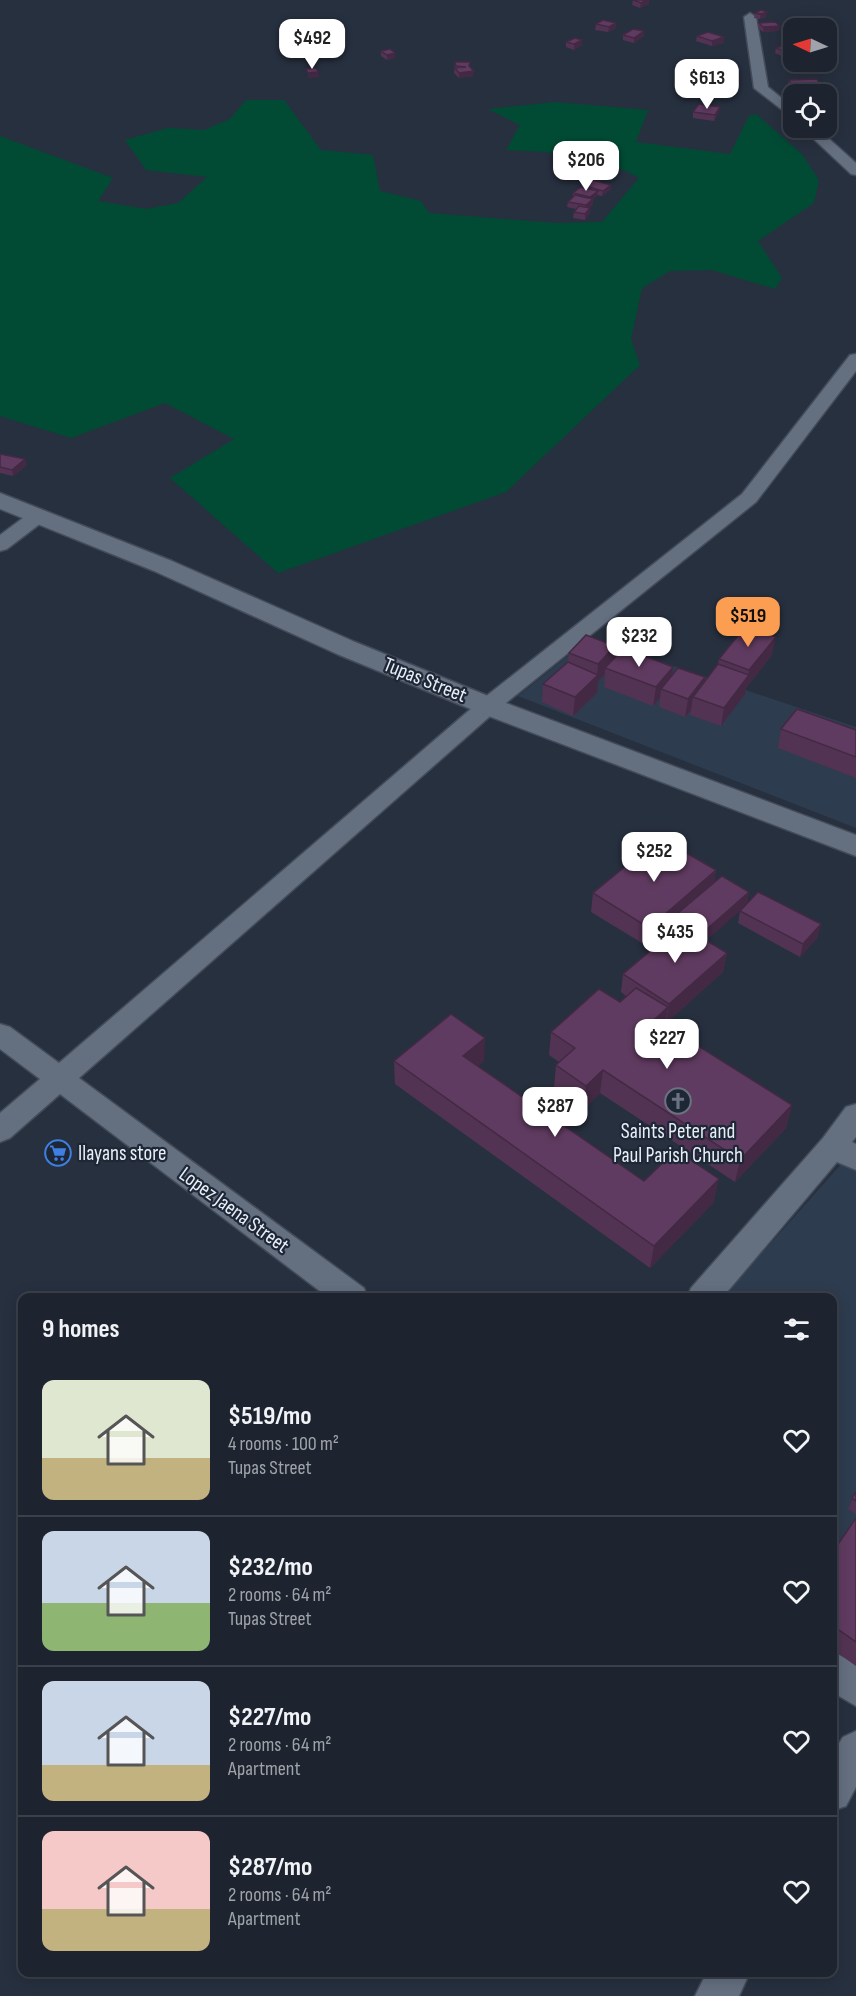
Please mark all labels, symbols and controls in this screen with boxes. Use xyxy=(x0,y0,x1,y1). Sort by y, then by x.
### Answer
north arrow xyxy=(783,18,837,72)
map controls xyxy=(783,18,837,138)
pin: $492 xyxy=(276,19,348,70)
text: $492 xyxy=(293,26,331,50)
pin: $613 xyxy=(671,59,743,110)
text: $613 xyxy=(689,66,725,90)
button: locate xyxy=(783,84,837,138)
pin: $206 xyxy=(550,141,622,192)
text: $206 xyxy=(567,148,605,172)
pin: $519 xyxy=(712,597,784,648)
text: $519 xyxy=(730,604,766,628)
pin: $232 xyxy=(603,617,675,668)
text: $232 xyxy=(621,624,657,648)
street label: Tupas Street xyxy=(380,652,470,708)
pin: $252 xyxy=(618,832,690,883)
text: $252 xyxy=(636,839,672,863)
pin: $435 xyxy=(639,913,711,964)
text: $435 xyxy=(656,920,694,944)
pin: $227 xyxy=(631,1019,703,1070)
text: $227 xyxy=(649,1026,685,1050)
church icon: Saints Peter and Paul Parish Church xyxy=(663,1086,693,1116)
pin: $287 xyxy=(519,1087,591,1138)
text: $287 xyxy=(536,1094,574,1118)
place label: Saints Peter and Paul Parish Church xyxy=(613,1119,743,1168)
supermarket icon: Ilayans store xyxy=(43,1138,73,1168)
place label: Ilayans store xyxy=(78,1141,166,1166)
street label: Lopez Jaena Street xyxy=(174,1162,294,1258)
icon: filters xyxy=(780,1313,813,1346)
text: 9 homes xyxy=(42,1314,120,1345)
text: $519/mo xyxy=(228,1401,312,1432)
icon: home xyxy=(90,1404,162,1476)
icon: heart xyxy=(780,1424,813,1457)
text: 4 rooms · 100 m² xyxy=(228,1432,339,1456)
text: Tupas Street xyxy=(228,1456,312,1480)
text: $232/mo xyxy=(228,1552,313,1583)
icon: home xyxy=(90,1555,162,1627)
icon: heart xyxy=(780,1575,813,1608)
text: 2 rooms · 64 m² xyxy=(228,1583,332,1607)
text: Tupas Street xyxy=(228,1607,312,1631)
text: $227/mo xyxy=(228,1702,311,1733)
icon: home xyxy=(90,1705,162,1777)
icon: heart xyxy=(780,1725,813,1758)
text: 2 rooms · 64 m² xyxy=(228,1733,332,1757)
text: Apartment xyxy=(228,1757,301,1781)
text: $287/mo xyxy=(228,1852,312,1883)
icon: home xyxy=(90,1855,162,1927)
icon: heart xyxy=(780,1875,813,1908)
text: 2 rooms · 64 m² xyxy=(228,1883,332,1907)
text: Apartment xyxy=(228,1907,301,1931)

